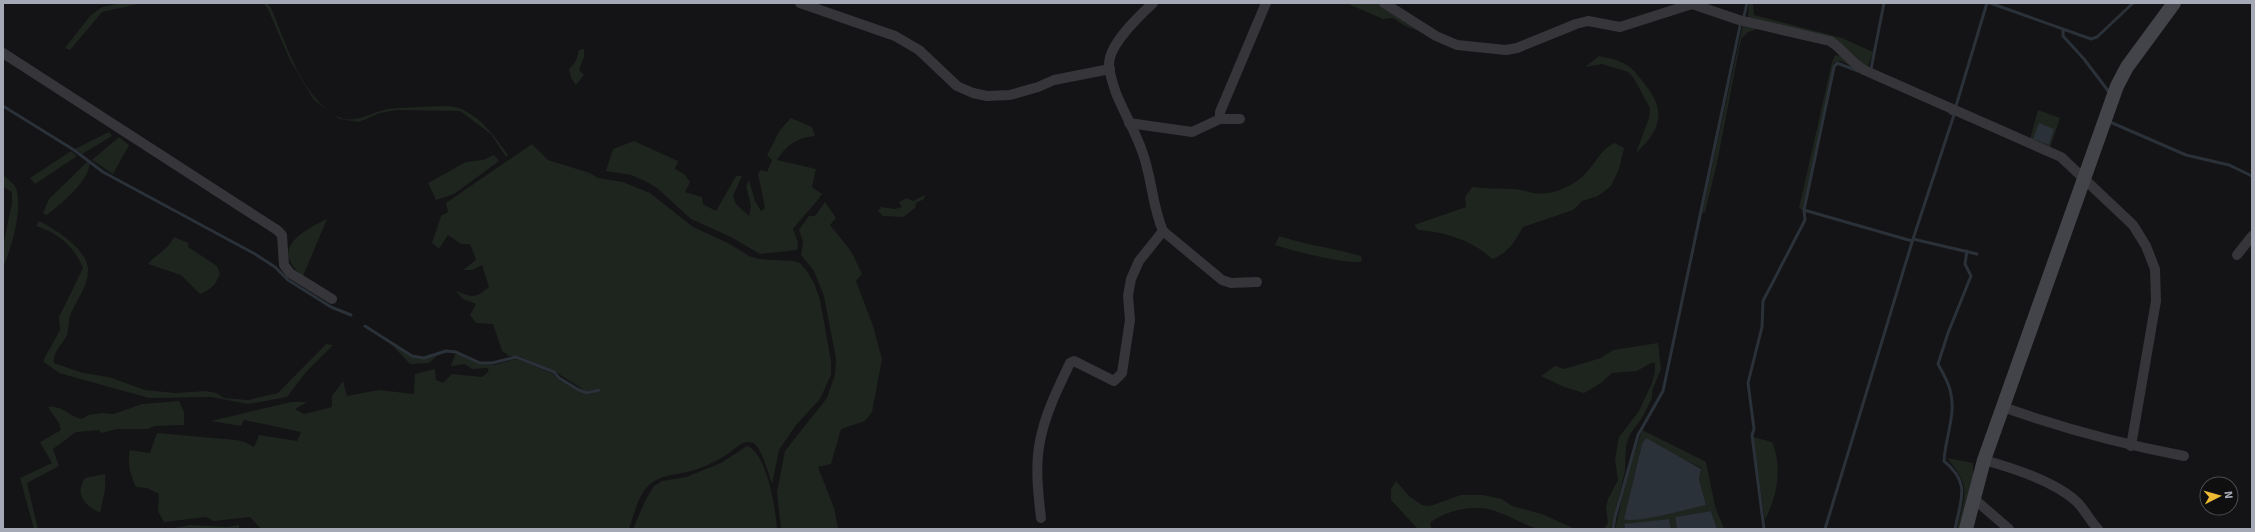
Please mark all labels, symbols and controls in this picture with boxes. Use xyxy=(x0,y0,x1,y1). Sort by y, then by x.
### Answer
north arrow xyxy=(2199,476,2239,516)
text: N xyxy=(2222,491,2235,499)

